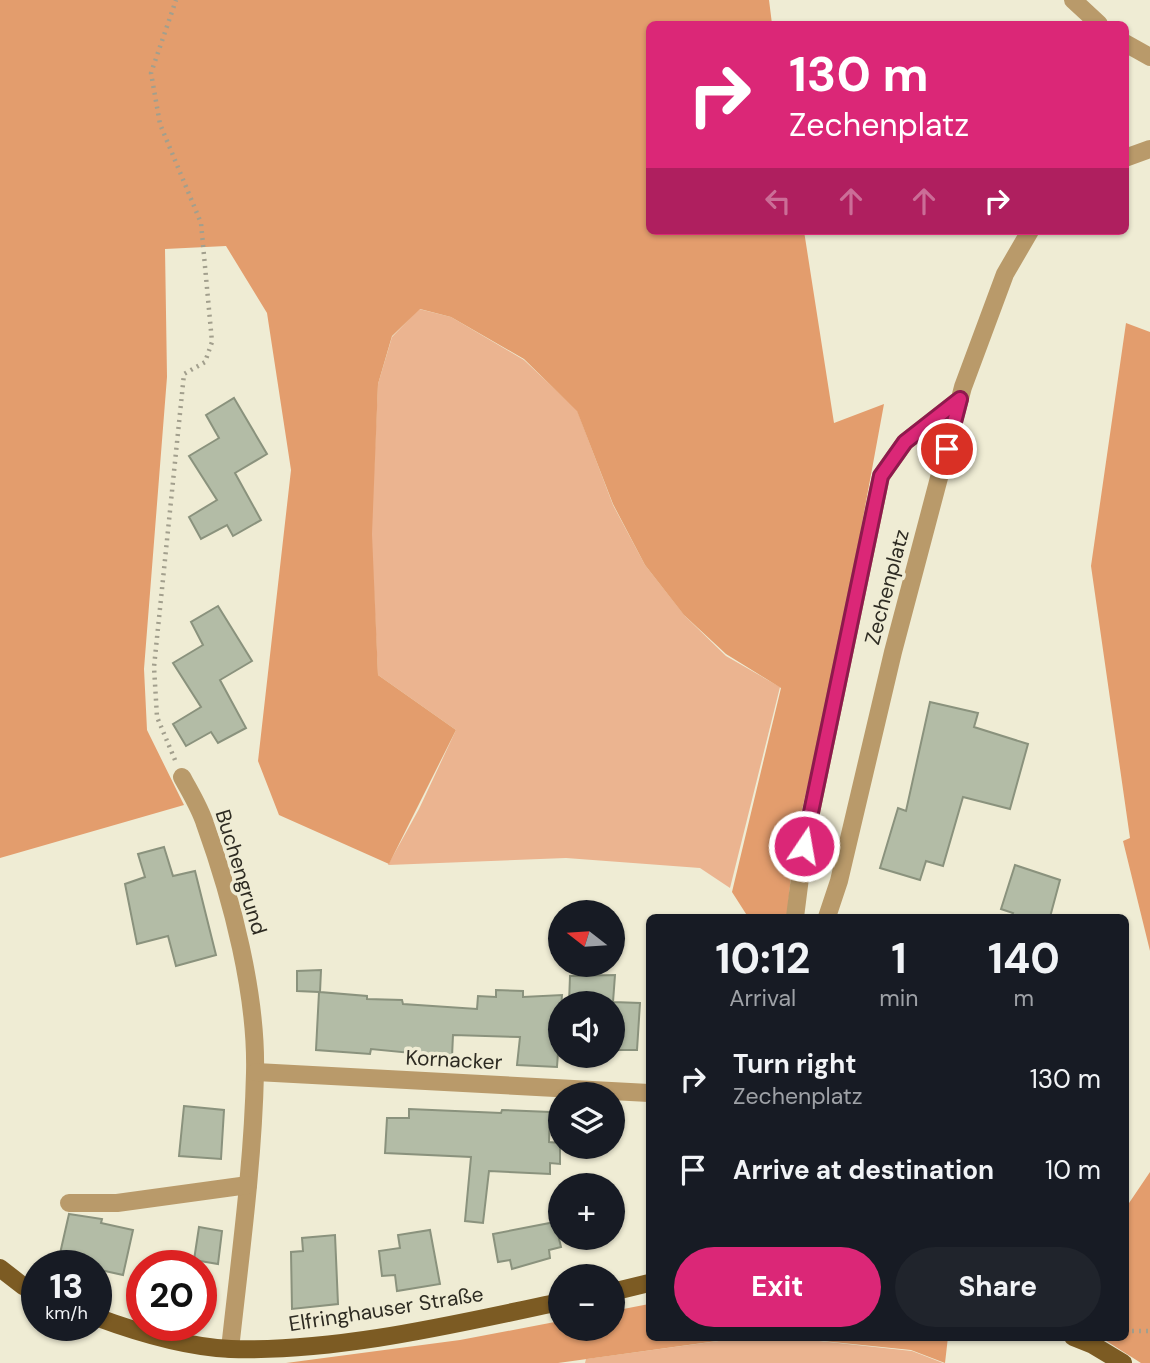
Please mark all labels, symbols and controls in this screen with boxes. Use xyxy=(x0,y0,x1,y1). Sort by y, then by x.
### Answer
text: 130 m xyxy=(789,42,929,106)
icon: right xyxy=(674,49,765,140)
text: Zechenplatz xyxy=(789,104,969,146)
icon: left xyxy=(759,182,797,220)
icon: ahead xyxy=(832,182,870,220)
icon: ahead xyxy=(905,182,943,220)
icon: right xyxy=(978,182,1016,220)
pin xyxy=(917,419,977,479)
icon: arrive xyxy=(928,430,966,468)
street label: Zechenplatz xyxy=(858,526,916,648)
street label: Buchengrund xyxy=(209,806,273,938)
position arrow xyxy=(767,809,841,883)
north arrow xyxy=(548,900,625,976)
map controls xyxy=(548,900,625,1341)
text: 10:12 xyxy=(715,931,810,986)
text: 1 xyxy=(891,931,907,986)
text: 140 xyxy=(988,931,1060,986)
text: Arrival xyxy=(729,983,796,1013)
text: min xyxy=(879,983,919,1013)
text: m xyxy=(1014,983,1034,1013)
button: sound xyxy=(548,991,625,1068)
street label: Kornacker xyxy=(405,1043,503,1077)
text: Turn right xyxy=(733,1047,857,1081)
icon: right xyxy=(674,1060,712,1098)
text: 130 m xyxy=(1030,1062,1101,1096)
text: Zechenplatz xyxy=(733,1081,862,1111)
button: layers xyxy=(548,1082,625,1159)
icon: arrive xyxy=(674,1151,712,1189)
text: Arrive at destination xyxy=(733,1153,994,1187)
text: 10 m xyxy=(1045,1153,1101,1187)
button: + xyxy=(548,1173,625,1250)
button: Exit xyxy=(674,1247,881,1327)
button: Share xyxy=(895,1247,1101,1327)
speed limit sign: 20 xyxy=(126,1250,217,1341)
text: 13 xyxy=(50,1263,83,1309)
button: − xyxy=(548,1264,625,1341)
street label: Elfringhauser Straße xyxy=(287,1280,485,1338)
text: km/h xyxy=(45,1301,88,1325)

